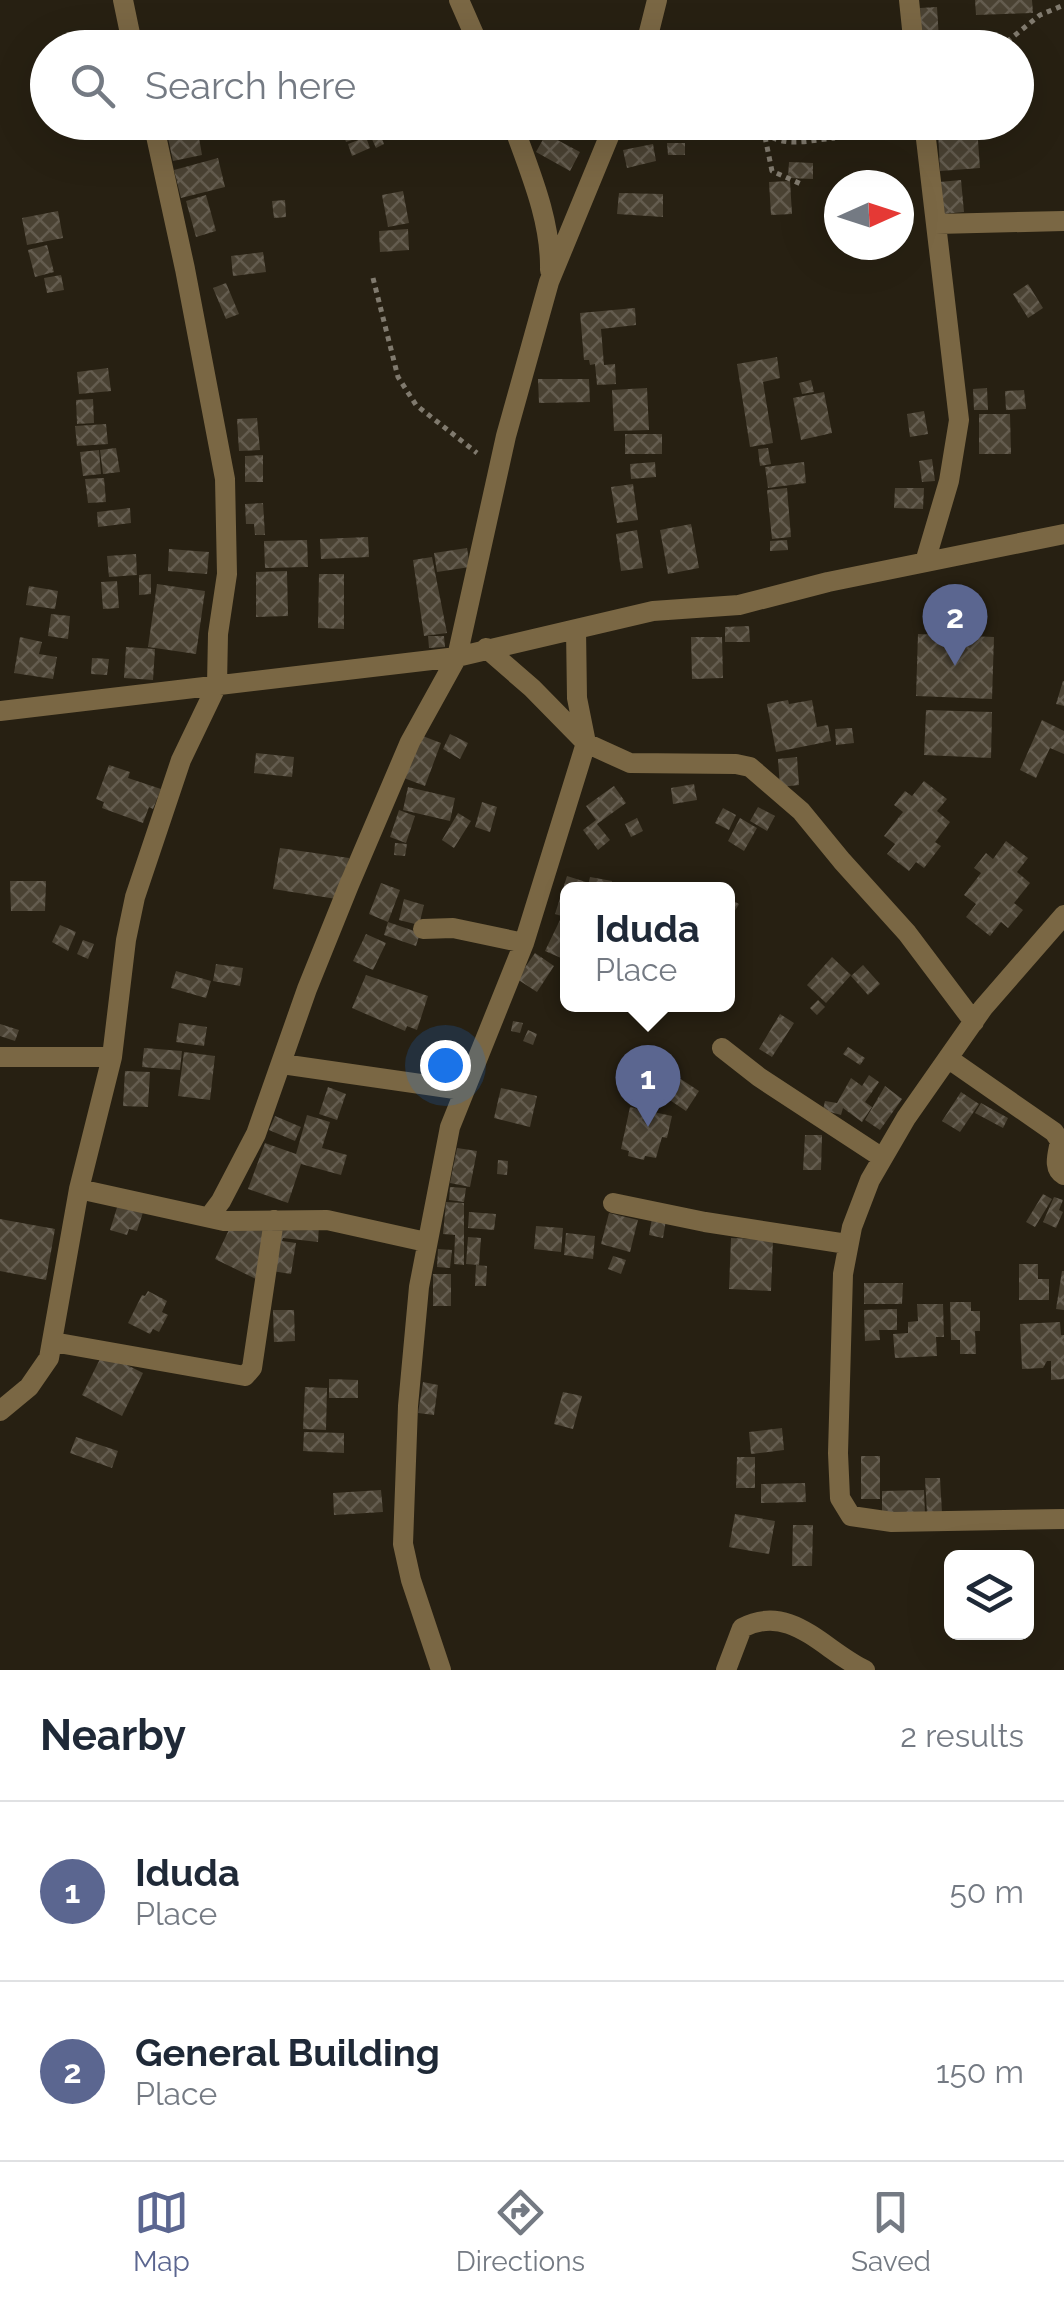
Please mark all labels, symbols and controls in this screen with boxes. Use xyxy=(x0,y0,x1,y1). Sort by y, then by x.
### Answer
search box xyxy=(30,30,1034,140)
icon: search xyxy=(65,58,120,113)
text: Search here xyxy=(145,63,356,108)
north arrow xyxy=(824,170,914,260)
pin: 2 xyxy=(922,584,988,666)
popup xyxy=(560,882,735,1012)
text: Iduda xyxy=(595,906,700,951)
text: Place xyxy=(595,951,677,988)
your location xyxy=(420,1040,471,1091)
pin: 1 xyxy=(616,1044,680,1127)
map controls xyxy=(944,1550,1034,1640)
button: layers xyxy=(944,1550,1034,1640)
text: Nearby xyxy=(40,1711,186,1760)
text: 2 results xyxy=(900,1717,1024,1754)
text: Iduda xyxy=(135,1850,240,1895)
text: 1 xyxy=(65,1873,80,1910)
text: 50 m xyxy=(949,1873,1024,1910)
text: Place xyxy=(135,1895,217,1932)
text: General Building xyxy=(135,2030,440,2075)
text: 2 xyxy=(63,2053,82,2090)
text: 150 m xyxy=(936,2053,1024,2090)
text: Place xyxy=(135,2075,217,2112)
tab: Map xyxy=(133,2185,190,2278)
tab: Directions xyxy=(456,2185,585,2278)
tab: Saved xyxy=(851,2185,931,2278)

